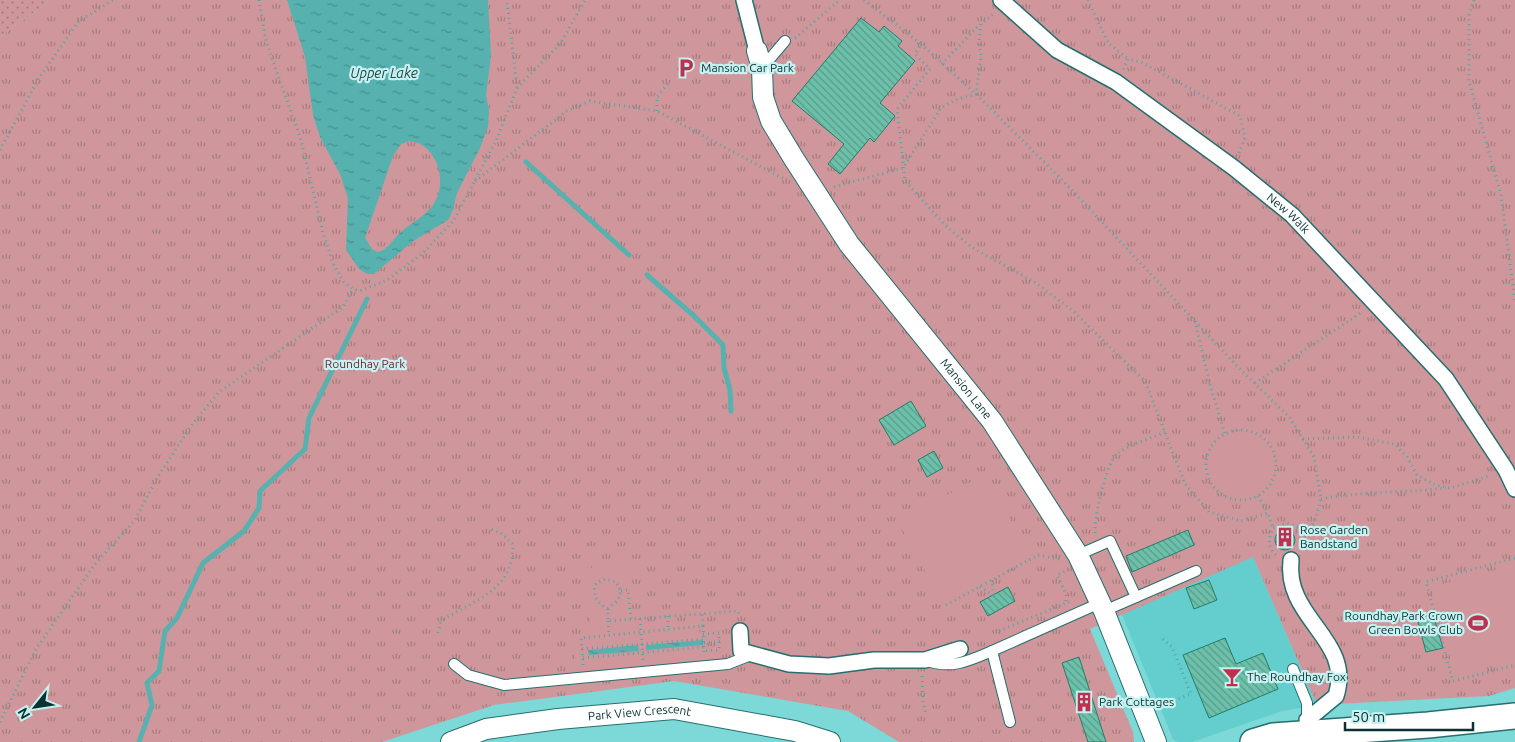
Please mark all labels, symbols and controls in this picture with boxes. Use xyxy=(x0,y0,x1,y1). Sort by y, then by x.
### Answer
parking icon: Mansion Car Park xyxy=(675,57,697,79)
place label: Mansion Car Park xyxy=(701,61,794,74)
water label: Upper Lake xyxy=(350,65,418,81)
street label: New Walk xyxy=(1264,190,1313,236)
street label: Mansion Lane xyxy=(938,356,995,421)
park label: Roundhay Park xyxy=(325,357,405,370)
place label: Rose Garden Bandstand xyxy=(1300,523,1368,550)
building icon: Rose Garden Bandstand xyxy=(1274,526,1296,548)
place label: Roundhay Park Crown Green Bowls Club xyxy=(1345,609,1463,636)
sports icon: Roundhay Park Crown Green Bowls Club xyxy=(1467,612,1489,634)
bar icon: The Roundhay Fox xyxy=(1221,666,1243,688)
place label: The Roundhay Fox xyxy=(1247,670,1346,683)
north arrow xyxy=(10,682,60,732)
building icon: Park Cottages xyxy=(1073,691,1095,713)
place label: Park Cottages xyxy=(1099,695,1174,708)
scale bar xyxy=(1345,700,1472,732)
street label: Park View Crescent xyxy=(587,702,693,722)
text: N xyxy=(14,705,33,722)
text: 50 m xyxy=(1352,708,1385,725)

